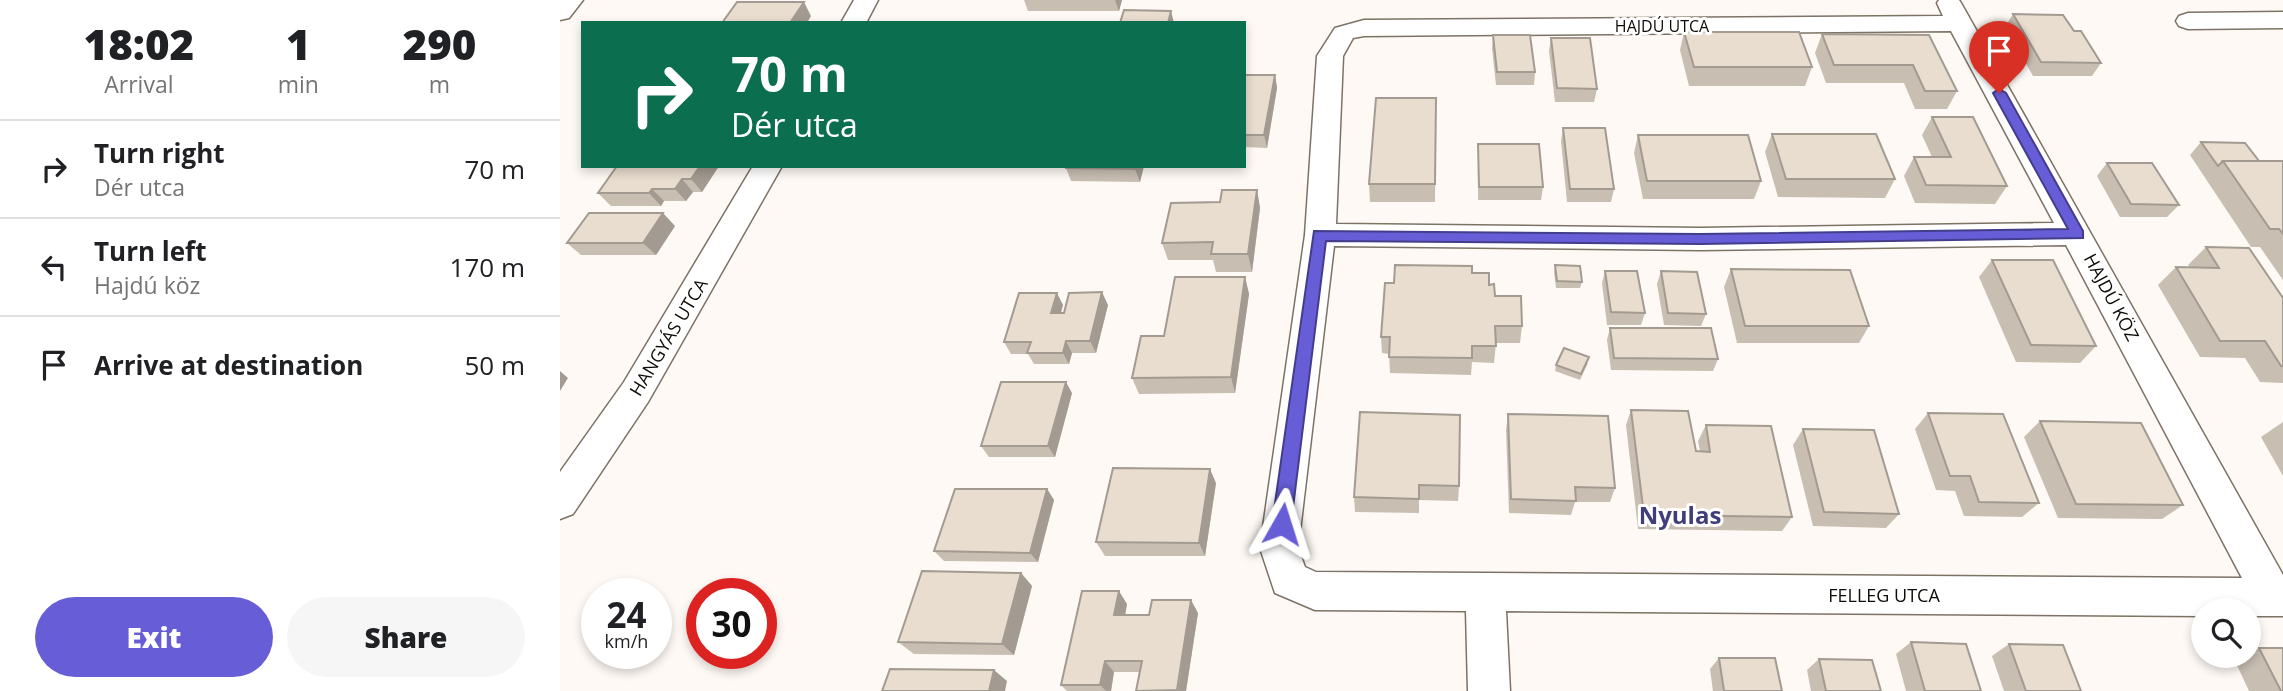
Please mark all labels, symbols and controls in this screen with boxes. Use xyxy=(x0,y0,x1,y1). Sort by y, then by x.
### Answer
text: 18:02 xyxy=(84,15,194,72)
text: 1 xyxy=(286,15,311,72)
text: 290 xyxy=(403,15,476,72)
street label: HAJDÚ UTCA xyxy=(1615,15,1710,37)
pin xyxy=(1969,21,2029,93)
icon: arrive xyxy=(1980,32,2018,70)
text: 70 m xyxy=(731,40,848,106)
icon: right xyxy=(616,49,707,140)
text: Arrival xyxy=(104,68,174,100)
text: min xyxy=(278,68,319,100)
text: m xyxy=(429,68,450,100)
text: Dér utca xyxy=(731,103,858,146)
text: Turn right xyxy=(94,135,225,171)
icon: right xyxy=(35,150,73,188)
text: 70 m xyxy=(464,151,525,187)
text: Dér utca xyxy=(94,171,185,203)
text: Turn left xyxy=(94,233,206,269)
icon: left xyxy=(35,248,73,286)
text: 170 m xyxy=(450,249,525,285)
street label: HAJDÚ KÖZ xyxy=(2079,249,2145,345)
text: Hajdú köz xyxy=(94,269,200,301)
street label: HANGYÁS UTCA xyxy=(623,273,713,400)
icon: arrive xyxy=(35,346,73,384)
text: Arrive at destination xyxy=(94,347,363,383)
text: 50 m xyxy=(464,347,525,383)
position arrow xyxy=(1245,487,1319,561)
district label: Nyulas xyxy=(1639,498,1721,531)
speed limit sign: 30 xyxy=(686,578,777,669)
street label: FELLEG UTCA xyxy=(1828,583,1940,607)
text: 24 xyxy=(606,591,647,638)
button: Exit xyxy=(35,597,273,677)
button: Share xyxy=(287,597,525,677)
map controls xyxy=(2191,598,2261,668)
button: search xyxy=(2191,598,2261,668)
text: km/h xyxy=(605,629,648,653)

